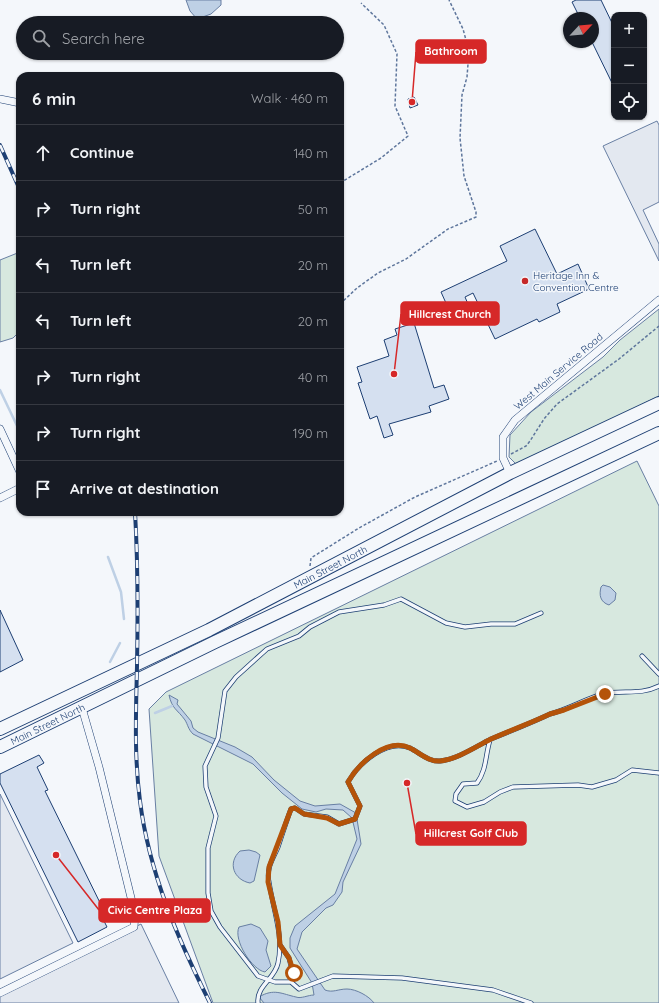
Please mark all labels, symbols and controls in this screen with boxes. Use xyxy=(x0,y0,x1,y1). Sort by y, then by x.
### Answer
north arrow xyxy=(563,12,599,48)
map controls xyxy=(611,12,647,120)
button: + xyxy=(611,12,647,48)
search box xyxy=(16,16,344,60)
icon: search xyxy=(30,27,52,49)
text: Search here xyxy=(62,29,145,48)
callout: Bathroom xyxy=(416,40,486,63)
text: Bathroom xyxy=(424,44,478,58)
button: − xyxy=(611,48,647,84)
button: locate xyxy=(611,84,647,120)
text: 6 min xyxy=(32,88,76,109)
text: Walk · 460 m xyxy=(251,90,328,106)
icon: ahead xyxy=(32,142,54,164)
text: Continue xyxy=(70,143,134,162)
text: 140 m xyxy=(293,145,328,161)
icon: right xyxy=(32,198,54,220)
text: Turn right xyxy=(70,199,141,218)
text: 50 m xyxy=(298,201,328,217)
icon: left xyxy=(32,254,54,276)
text: Turn left xyxy=(70,255,132,274)
text: 20 m xyxy=(298,257,328,273)
place label: Heritage Inn & Convention Centre xyxy=(533,269,619,294)
marker: Heritage Inn & Convention Centre xyxy=(520,276,530,286)
callout: Hillcrest Church xyxy=(401,302,499,325)
text: Hillcrest Church xyxy=(409,307,491,321)
icon: left xyxy=(32,310,54,332)
text: Turn left xyxy=(70,311,132,330)
text: 20 m xyxy=(298,313,328,329)
street label: West Main Service Road xyxy=(511,330,606,412)
icon: right xyxy=(32,366,54,388)
text: Turn right xyxy=(70,367,141,386)
text: 40 m xyxy=(298,369,328,385)
icon: right xyxy=(32,422,54,444)
text: Turn right xyxy=(70,423,141,442)
text: 190 m xyxy=(293,425,328,441)
icon: arrive xyxy=(32,478,54,500)
text: Arrive at destination xyxy=(70,479,219,498)
street label: Main Street North xyxy=(291,543,370,592)
route end xyxy=(596,685,614,703)
street label: Main Street North xyxy=(8,700,87,748)
callout: Hillcrest Golf Club xyxy=(416,822,526,845)
text: Hillcrest Golf Club xyxy=(424,826,518,840)
callout: Civic Centre Plaza xyxy=(99,899,210,922)
text: Civic Centre Plaza xyxy=(108,903,202,917)
route start xyxy=(285,964,303,982)

